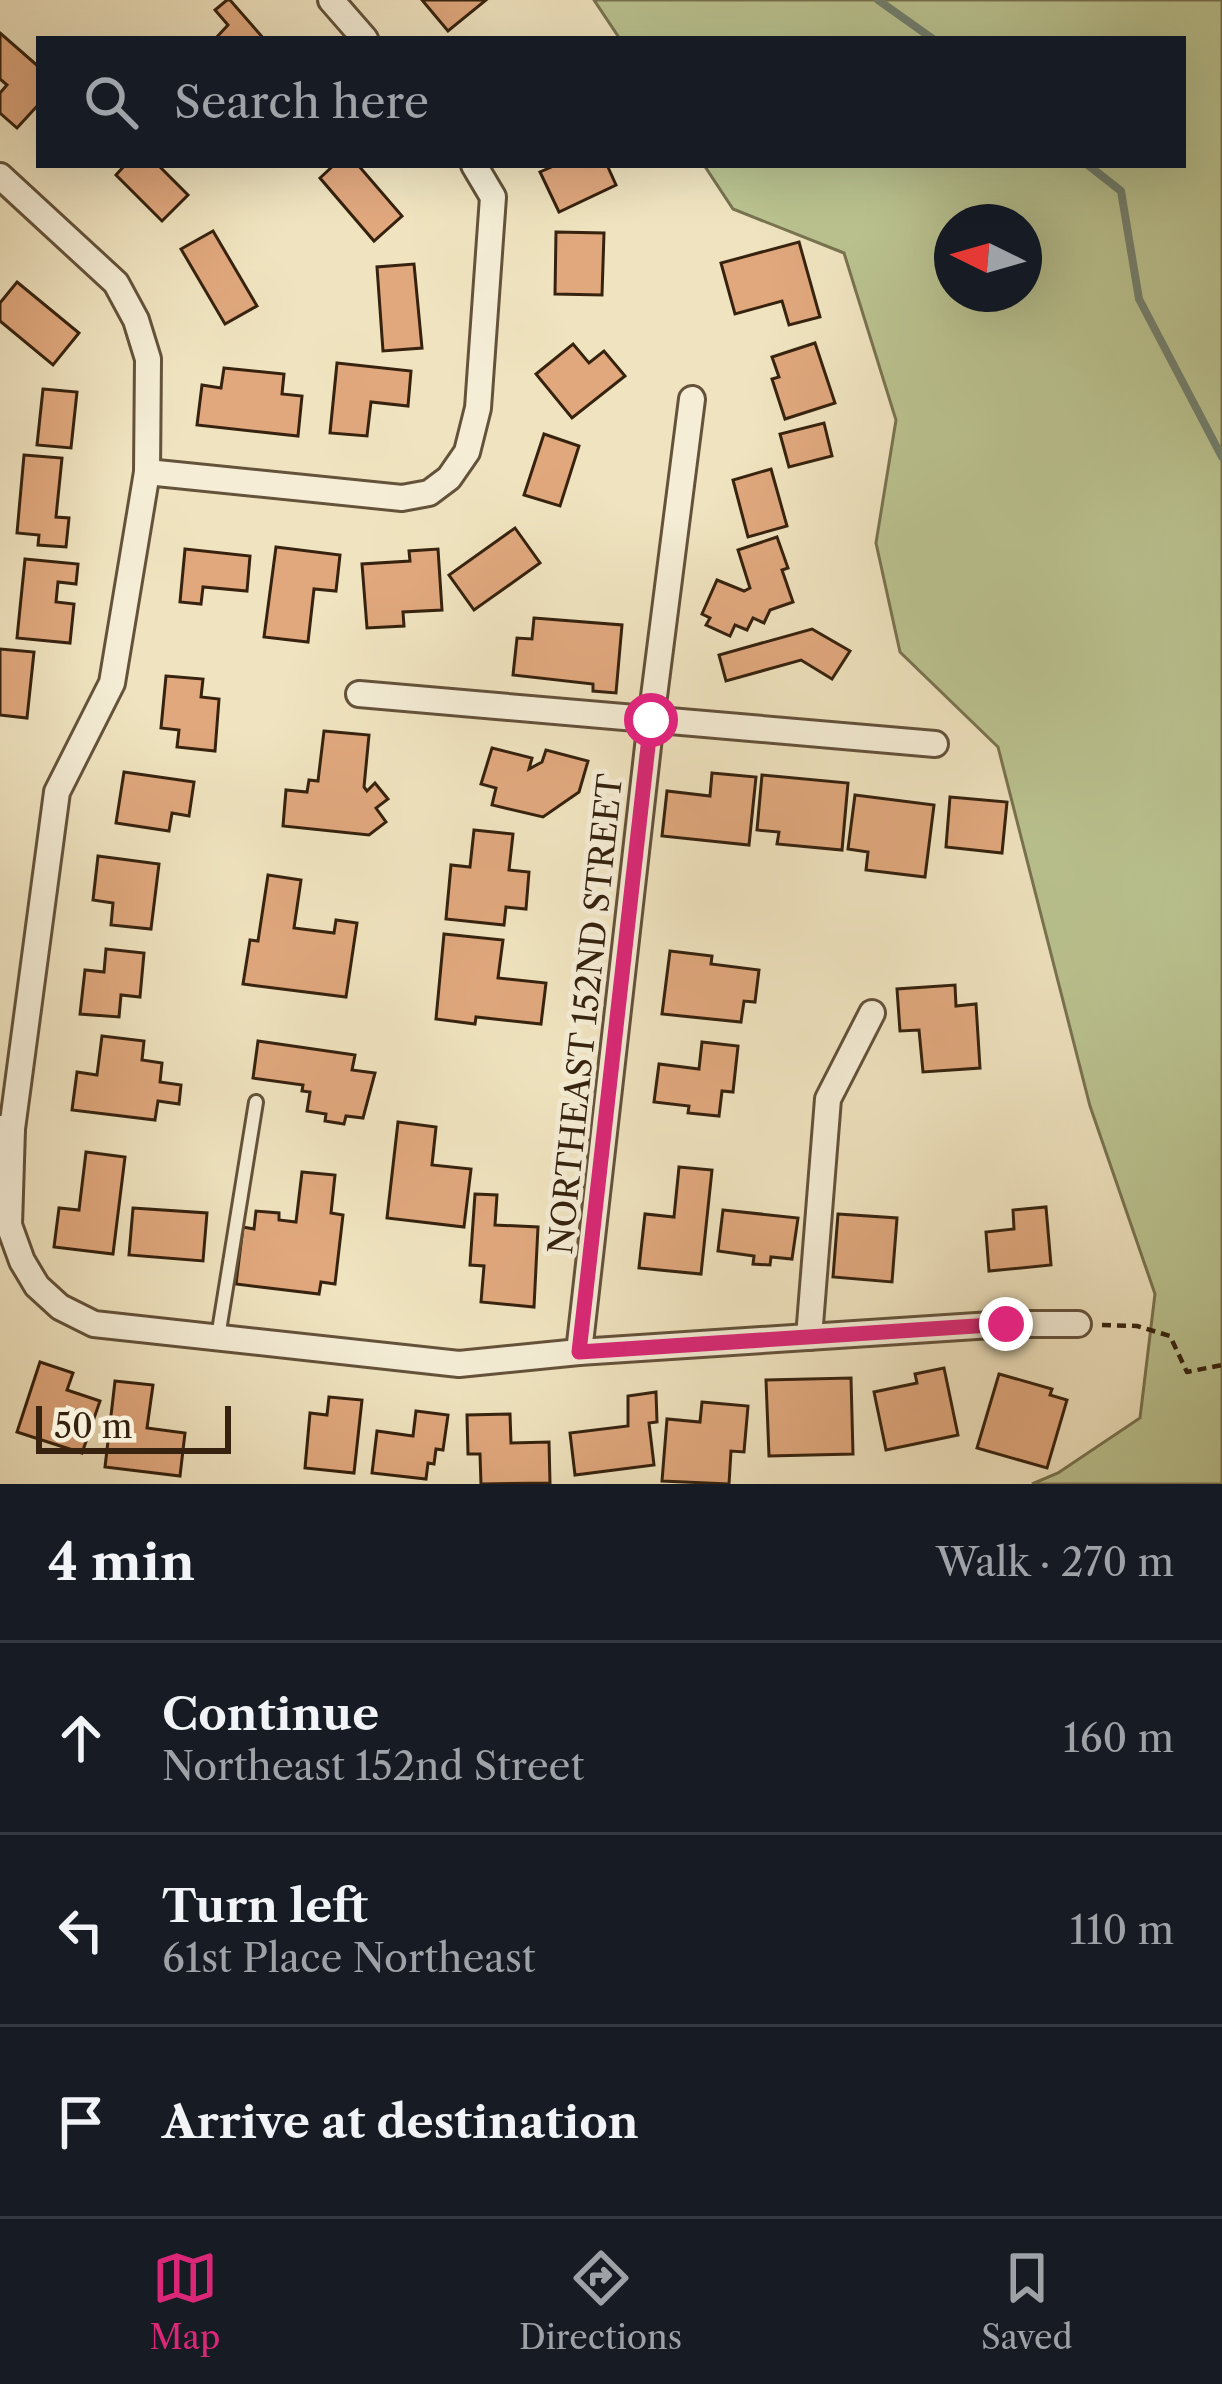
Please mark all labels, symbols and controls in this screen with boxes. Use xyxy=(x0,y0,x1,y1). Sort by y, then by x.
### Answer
search box xyxy=(36,36,1186,168)
icon: search xyxy=(78,69,144,135)
text: Search here xyxy=(174,74,429,130)
north arrow xyxy=(934,204,1042,312)
route start xyxy=(624,693,678,747)
street label: NORTHEAST 152ND STREET xyxy=(540,772,631,1256)
route end xyxy=(979,1297,1033,1351)
scale bar xyxy=(36,1400,231,1453)
text: 50 m xyxy=(54,1406,132,1447)
text: 4 min xyxy=(48,1531,195,1593)
text: Walk · 270 m xyxy=(936,1538,1174,1586)
text: Continue xyxy=(162,1686,379,1742)
icon: ahead xyxy=(48,1705,114,1771)
text: 160 m xyxy=(1063,1714,1174,1762)
text: Northeast 152nd Street xyxy=(162,1742,584,1790)
text: Turn left xyxy=(162,1878,368,1934)
icon: left xyxy=(48,1897,114,1963)
text: 110 m xyxy=(1070,1906,1174,1954)
text: 61st Place Northeast xyxy=(162,1934,535,1982)
icon: arrive xyxy=(48,2089,114,2155)
text: Arrive at destination xyxy=(162,2094,639,2150)
tab: Map xyxy=(149,2245,220,2358)
tab: Directions xyxy=(519,2245,682,2358)
tab: Saved xyxy=(981,2245,1073,2358)

